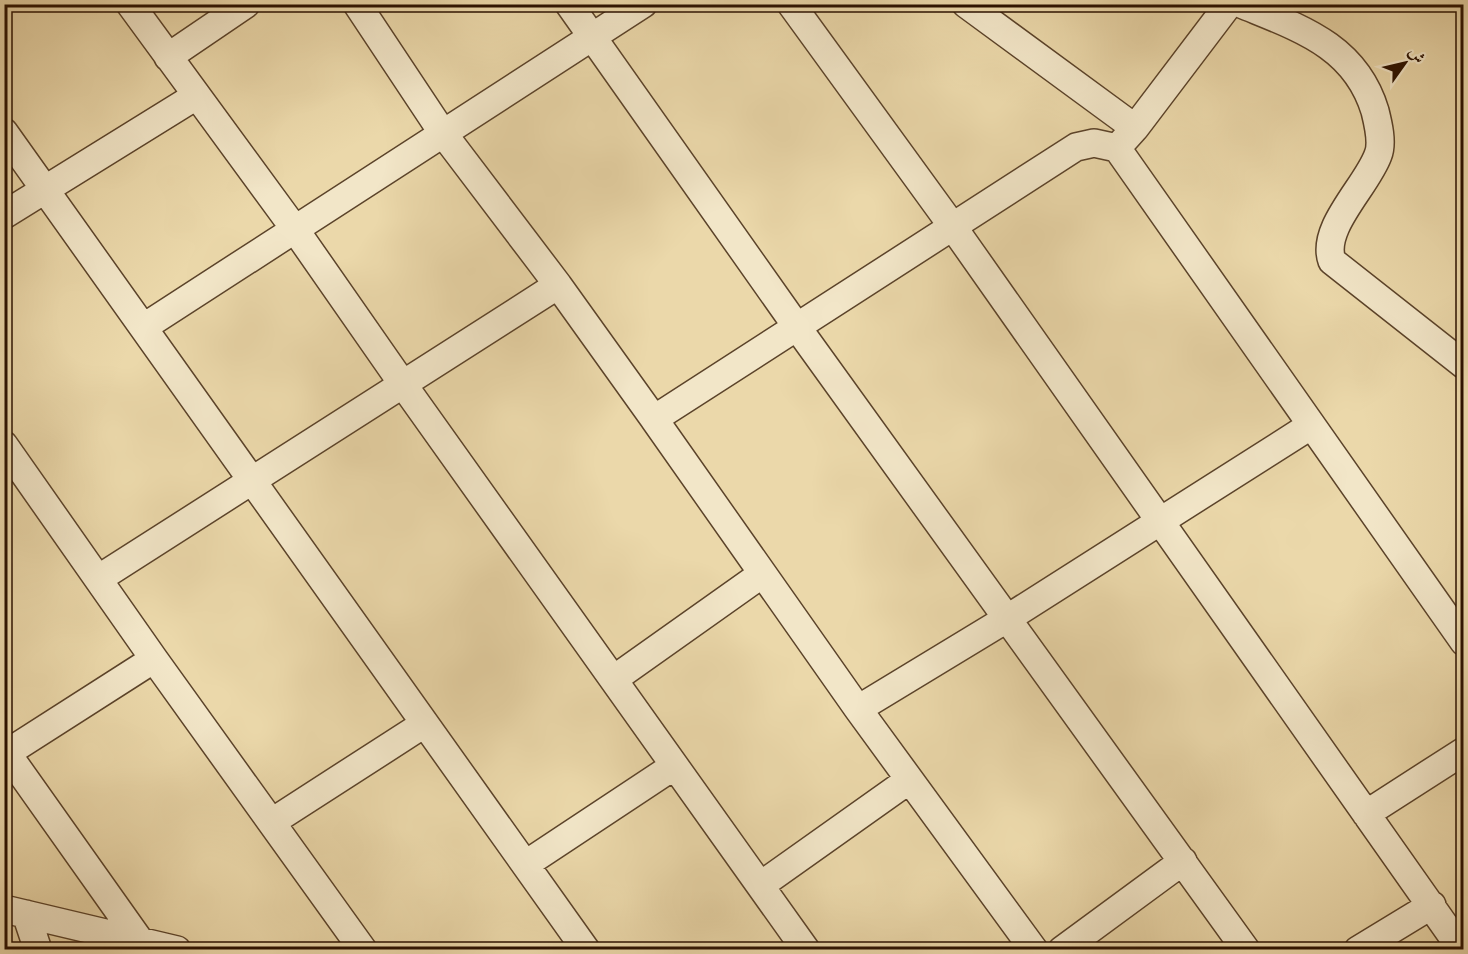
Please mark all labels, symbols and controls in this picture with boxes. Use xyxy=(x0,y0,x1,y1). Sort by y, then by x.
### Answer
north arrow xyxy=(1375,33,1435,93)
text: ش xyxy=(1403,42,1430,68)

